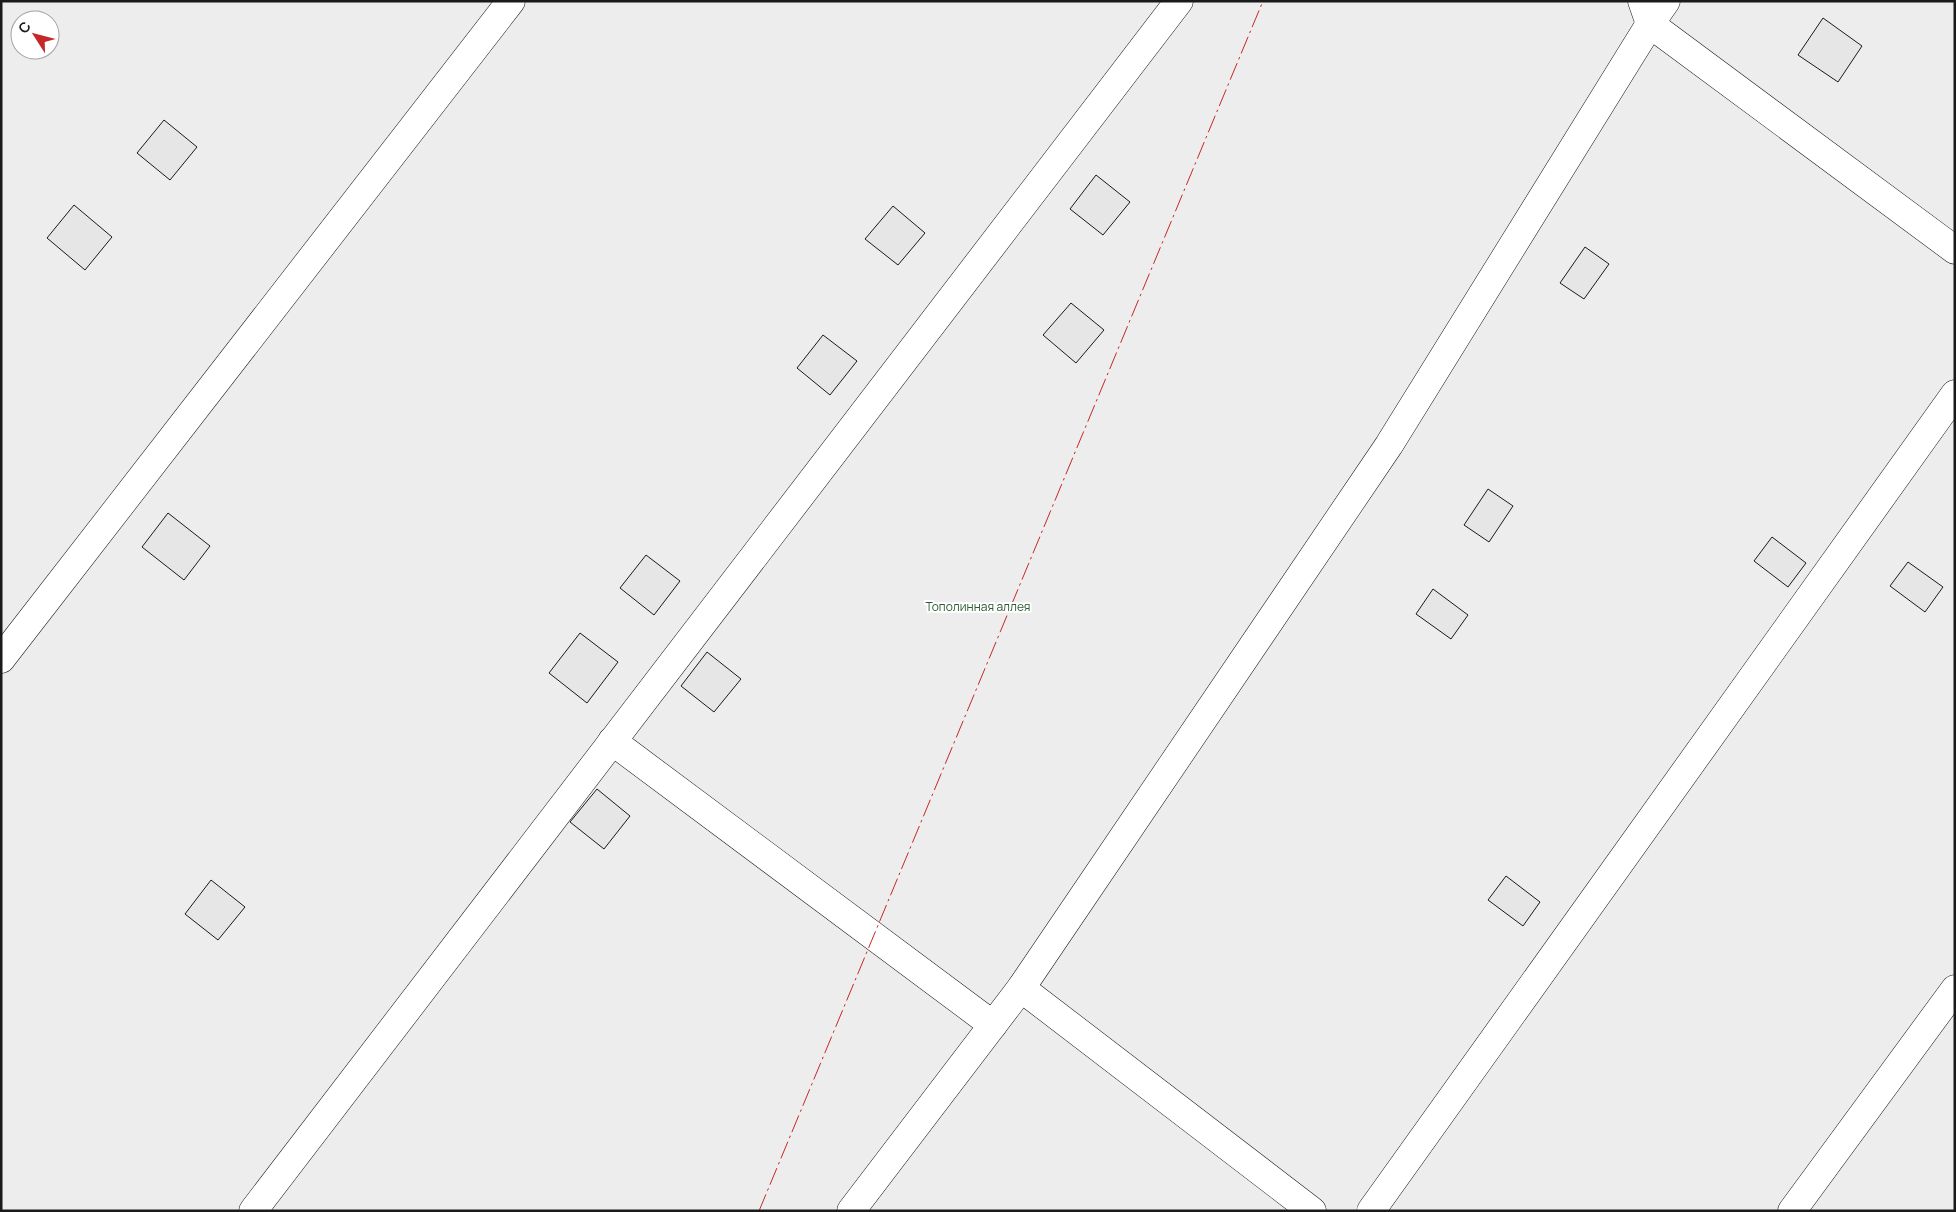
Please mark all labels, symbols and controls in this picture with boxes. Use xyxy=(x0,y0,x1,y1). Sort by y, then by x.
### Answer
north arrow xyxy=(10,10,60,60)
text: С xyxy=(13,17,35,37)
park label: Тополинная аллея xyxy=(926,598,1030,615)

